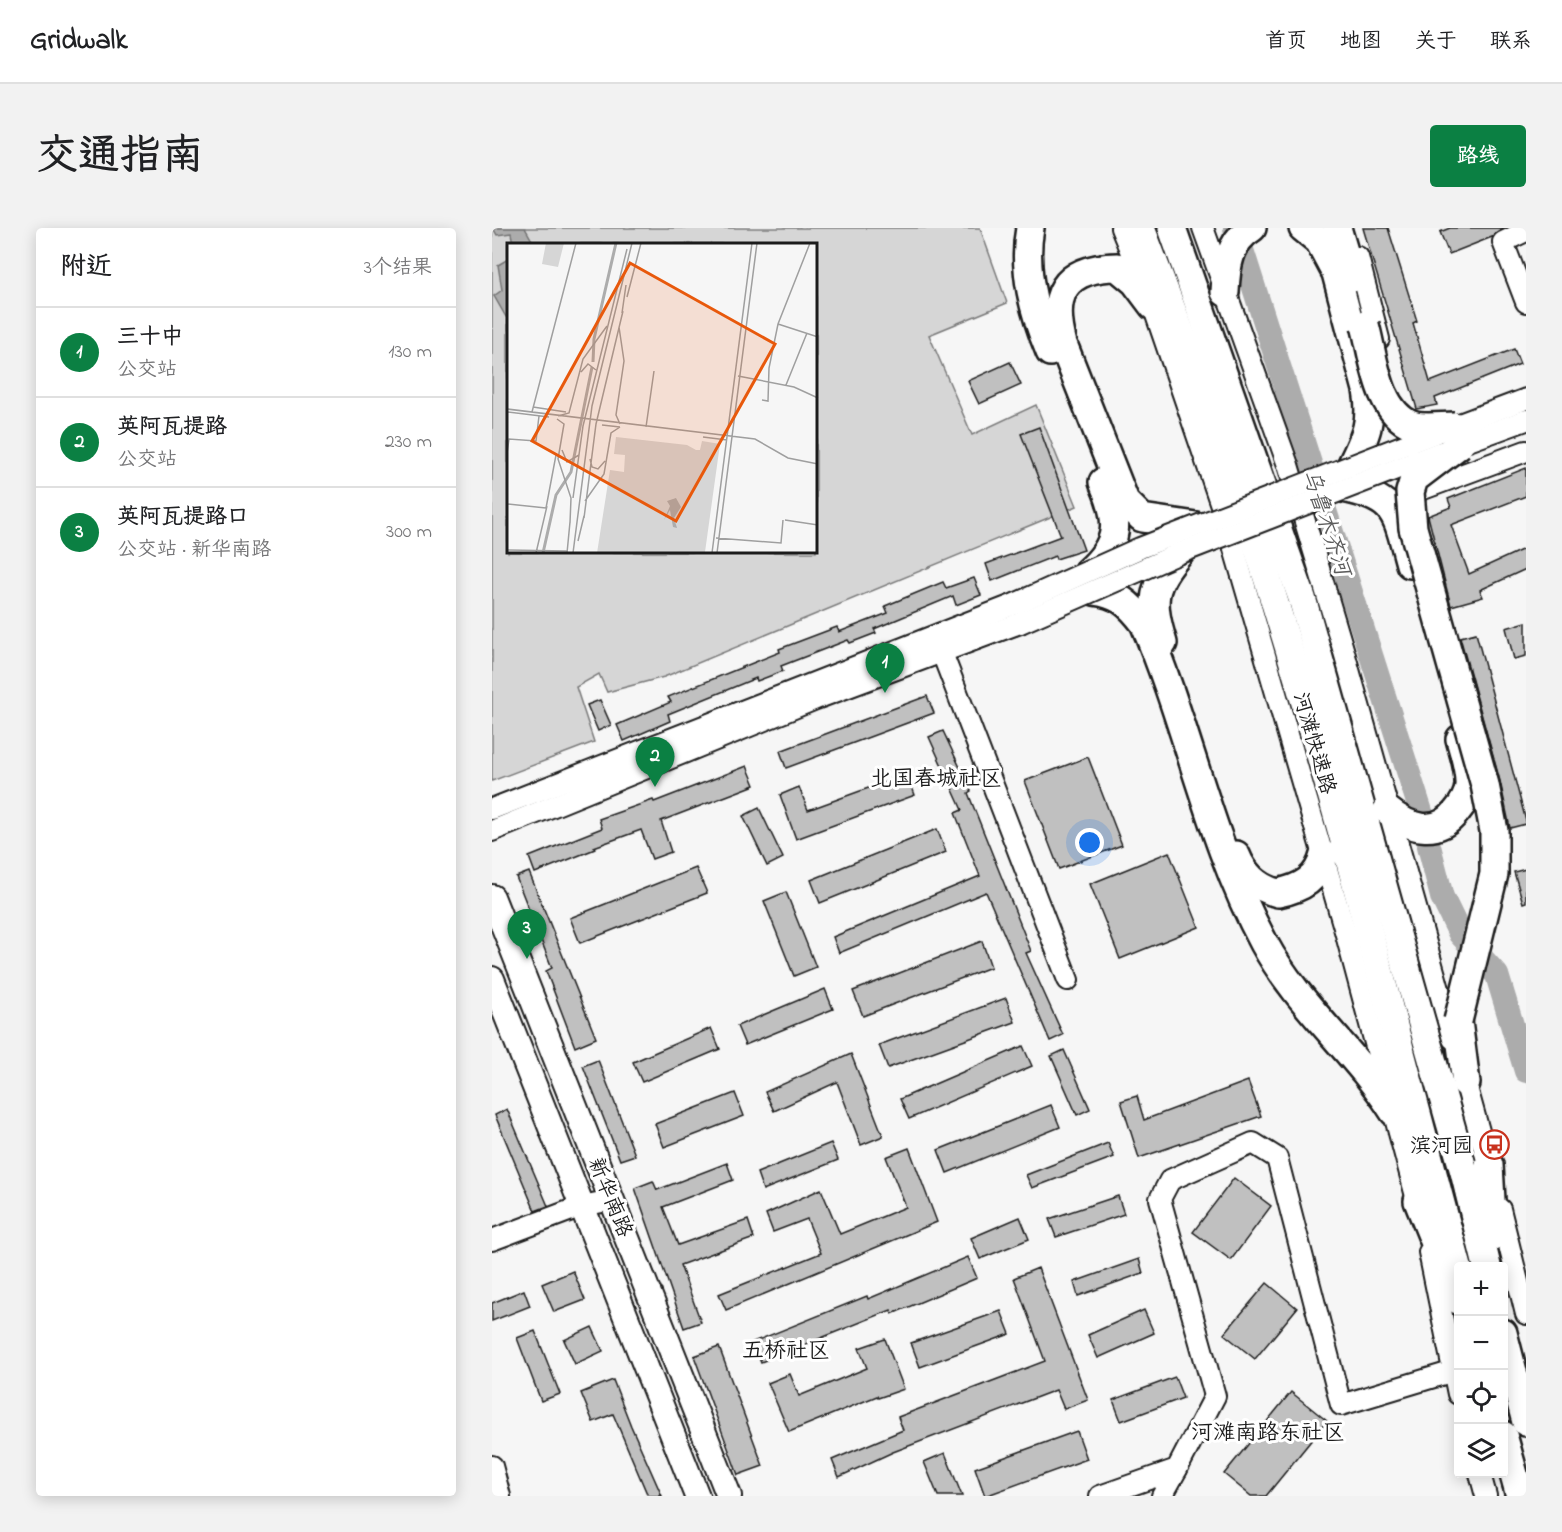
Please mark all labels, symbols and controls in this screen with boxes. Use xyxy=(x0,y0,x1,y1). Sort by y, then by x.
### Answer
text: Gridwalk xyxy=(30,21,127,62)
text: 首页 xyxy=(1265,27,1307,57)
text: 地图 xyxy=(1340,27,1382,57)
text: 关于 xyxy=(1415,27,1457,57)
text: 联系 xyxy=(1490,27,1532,57)
button: 路线 xyxy=(1430,125,1526,187)
text: 交通指南 xyxy=(36,127,204,188)
inset map xyxy=(507,243,818,554)
text: 附近 xyxy=(60,249,112,287)
text: 3个结果 xyxy=(364,254,432,283)
text: 三十中 xyxy=(117,322,183,354)
text: 1 xyxy=(76,338,83,367)
text: 130 m xyxy=(388,338,432,367)
text: 公交站 xyxy=(117,356,177,385)
text: 英阿瓦提路 xyxy=(117,412,227,444)
text: 2 xyxy=(75,428,84,457)
text: 230 m xyxy=(385,428,432,457)
text: 公交站 xyxy=(117,446,177,475)
water label: 乌鲁木齐河 xyxy=(1293,466,1358,583)
text: 英阿瓦提路口 xyxy=(117,502,249,534)
text: 3 xyxy=(75,518,84,547)
text: 300 m xyxy=(386,518,432,547)
text: 公交站 · 新华南路 xyxy=(117,536,271,565)
pin: 1 xyxy=(866,644,904,693)
street label: 河滩快速路 xyxy=(1284,689,1342,798)
pin: 2 xyxy=(636,738,674,787)
district label: 北国春城社区 xyxy=(870,764,1002,796)
your location xyxy=(1075,828,1104,857)
pin: 3 xyxy=(507,910,546,959)
bus stop icon: 滨河园 xyxy=(1478,1129,1510,1161)
place label: 滨河园 xyxy=(1410,1132,1473,1162)
street label: 新华南路 xyxy=(580,1153,639,1242)
map controls xyxy=(1454,1262,1508,1478)
button: + xyxy=(1454,1262,1508,1316)
button: − xyxy=(1454,1316,1508,1370)
district label: 五桥社区 xyxy=(742,1336,830,1368)
button: locate xyxy=(1454,1370,1508,1424)
district label: 河滩南路东社区 xyxy=(1191,1418,1345,1450)
button: layers xyxy=(1454,1424,1508,1478)

